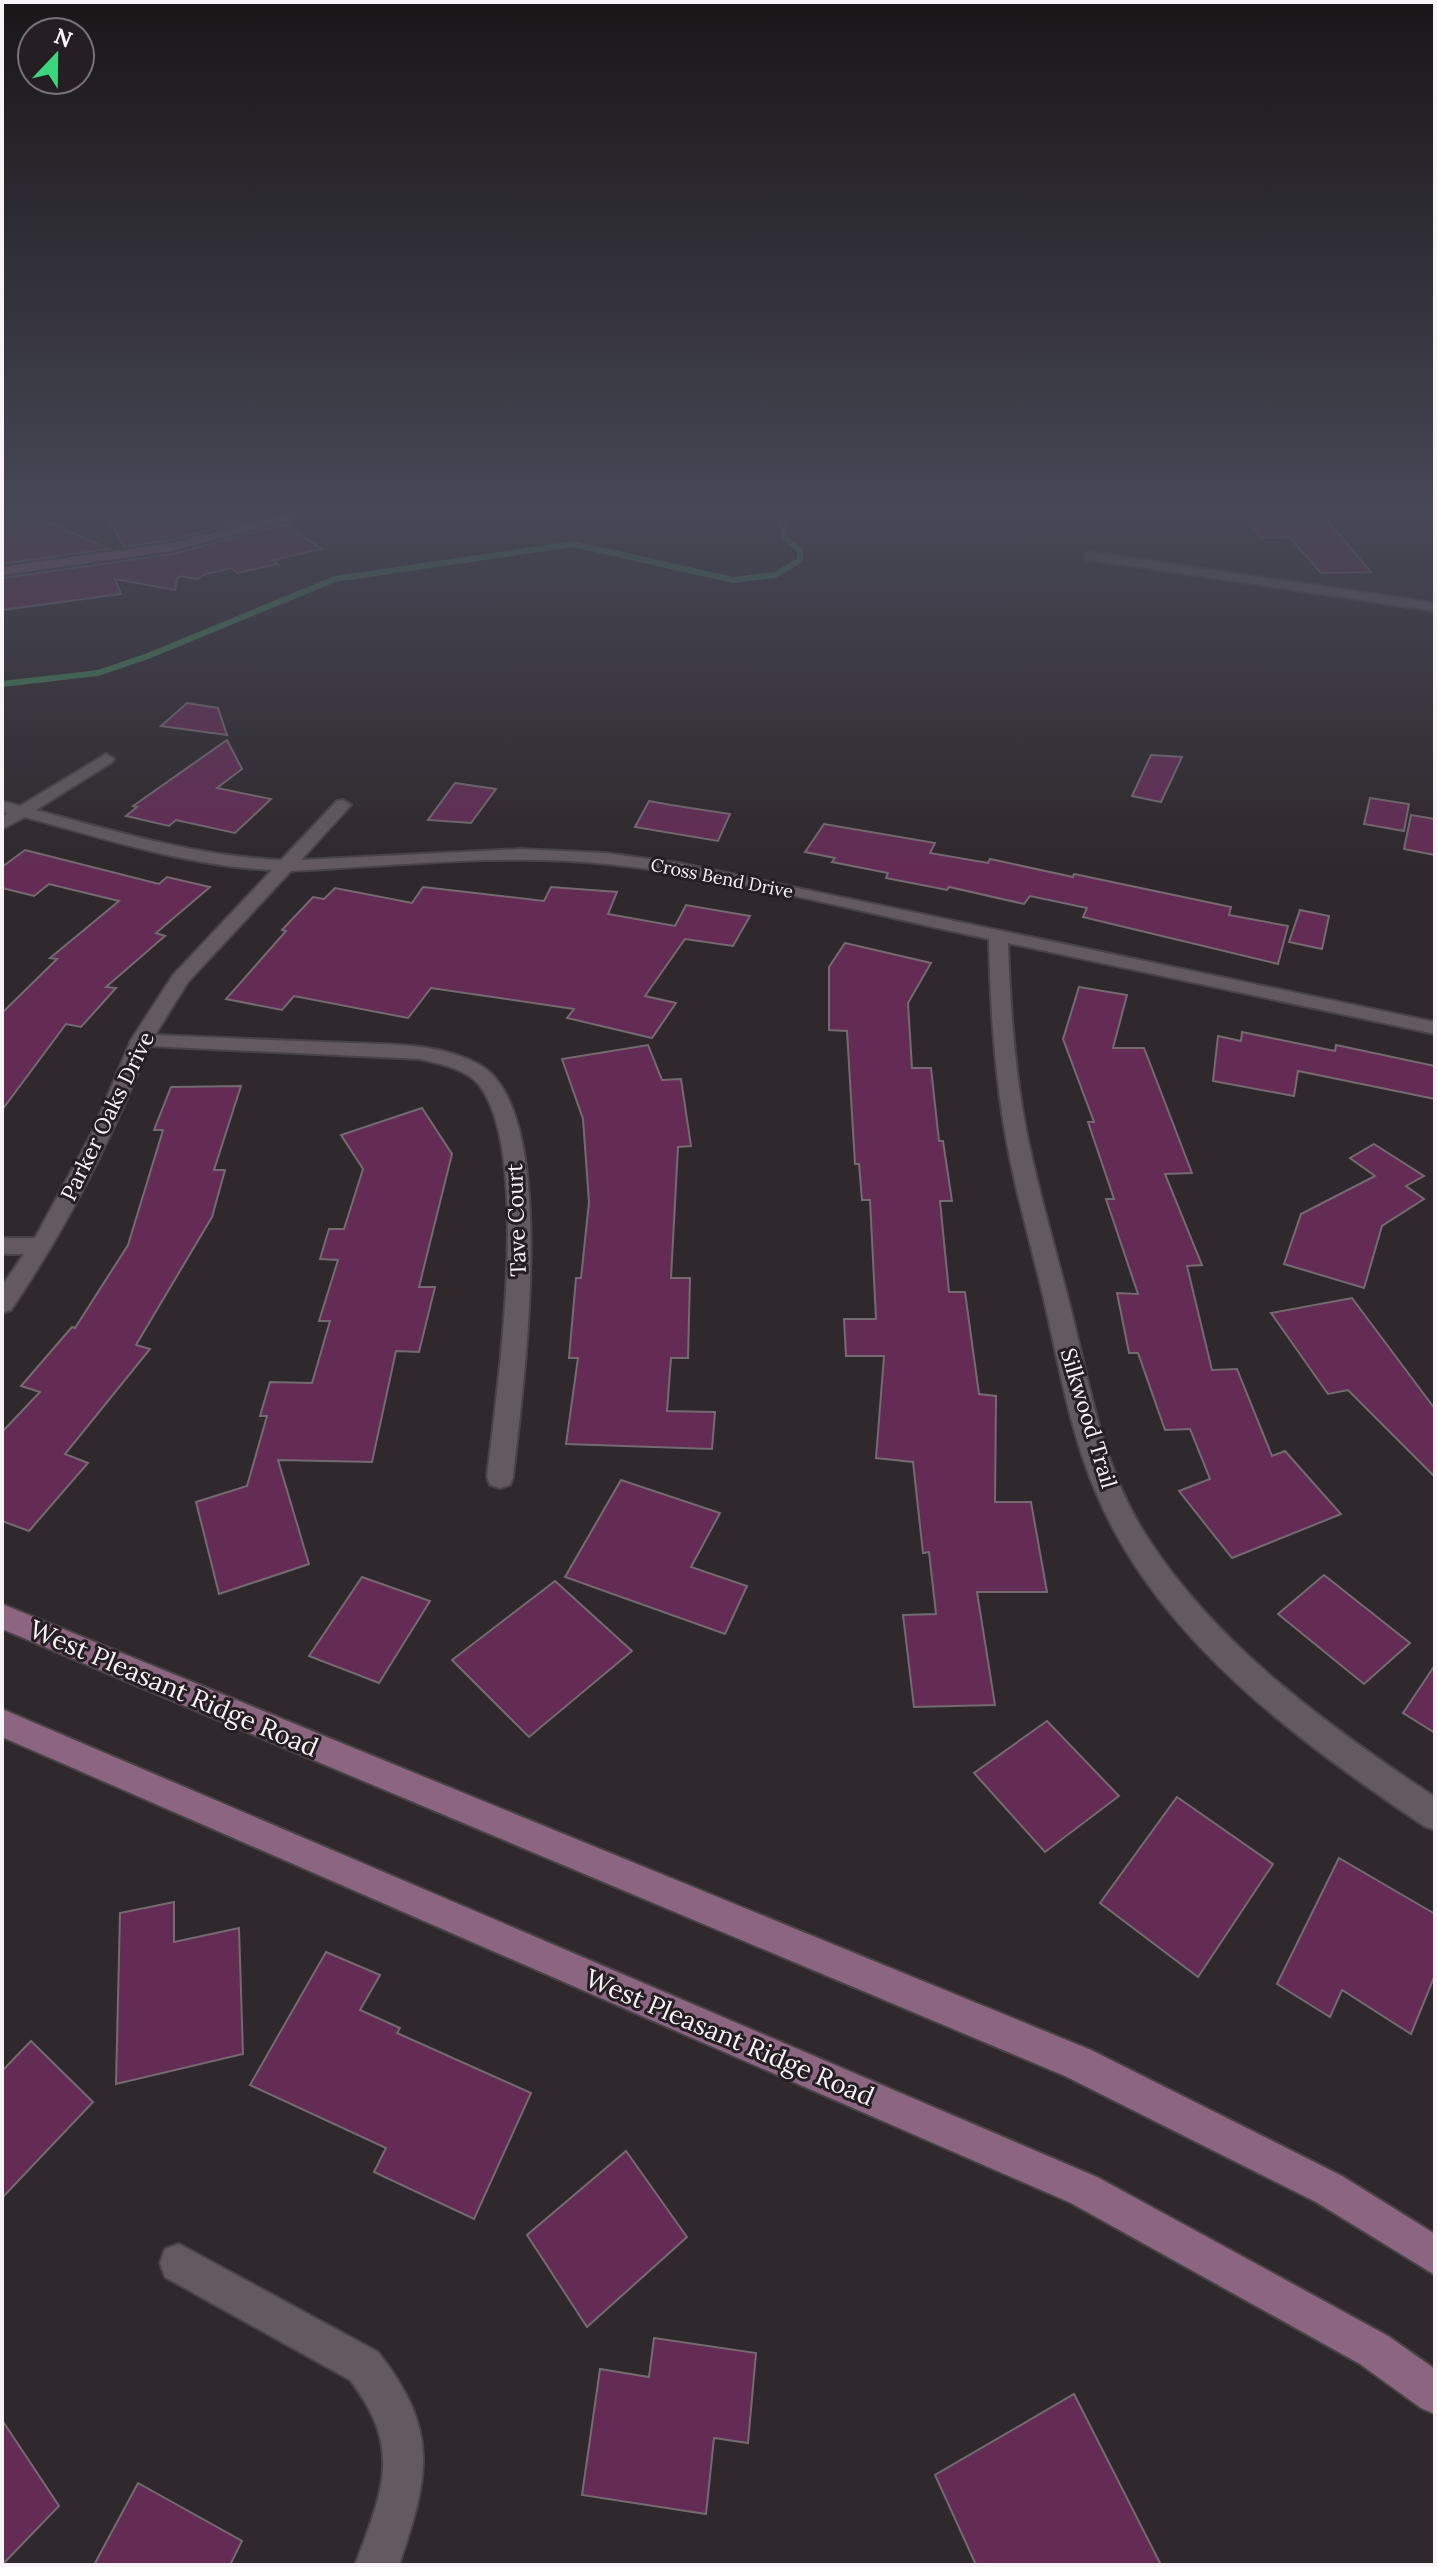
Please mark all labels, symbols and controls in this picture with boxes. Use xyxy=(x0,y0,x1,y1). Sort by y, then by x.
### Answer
north arrow xyxy=(16,16,96,96)
text: N xyxy=(50,21,77,54)
street label: Cross Bend Drive xyxy=(649,853,795,903)
street label: Parker Oaks Drive xyxy=(54,1027,160,1205)
street label: Tave Court xyxy=(500,1163,532,1277)
street label: Silkwood Trail xyxy=(1054,1345,1124,1491)
street label: West Pleasant Ridge Road xyxy=(25,1612,323,1764)
street label: West Pleasant Ridge Road xyxy=(581,1961,879,2113)

